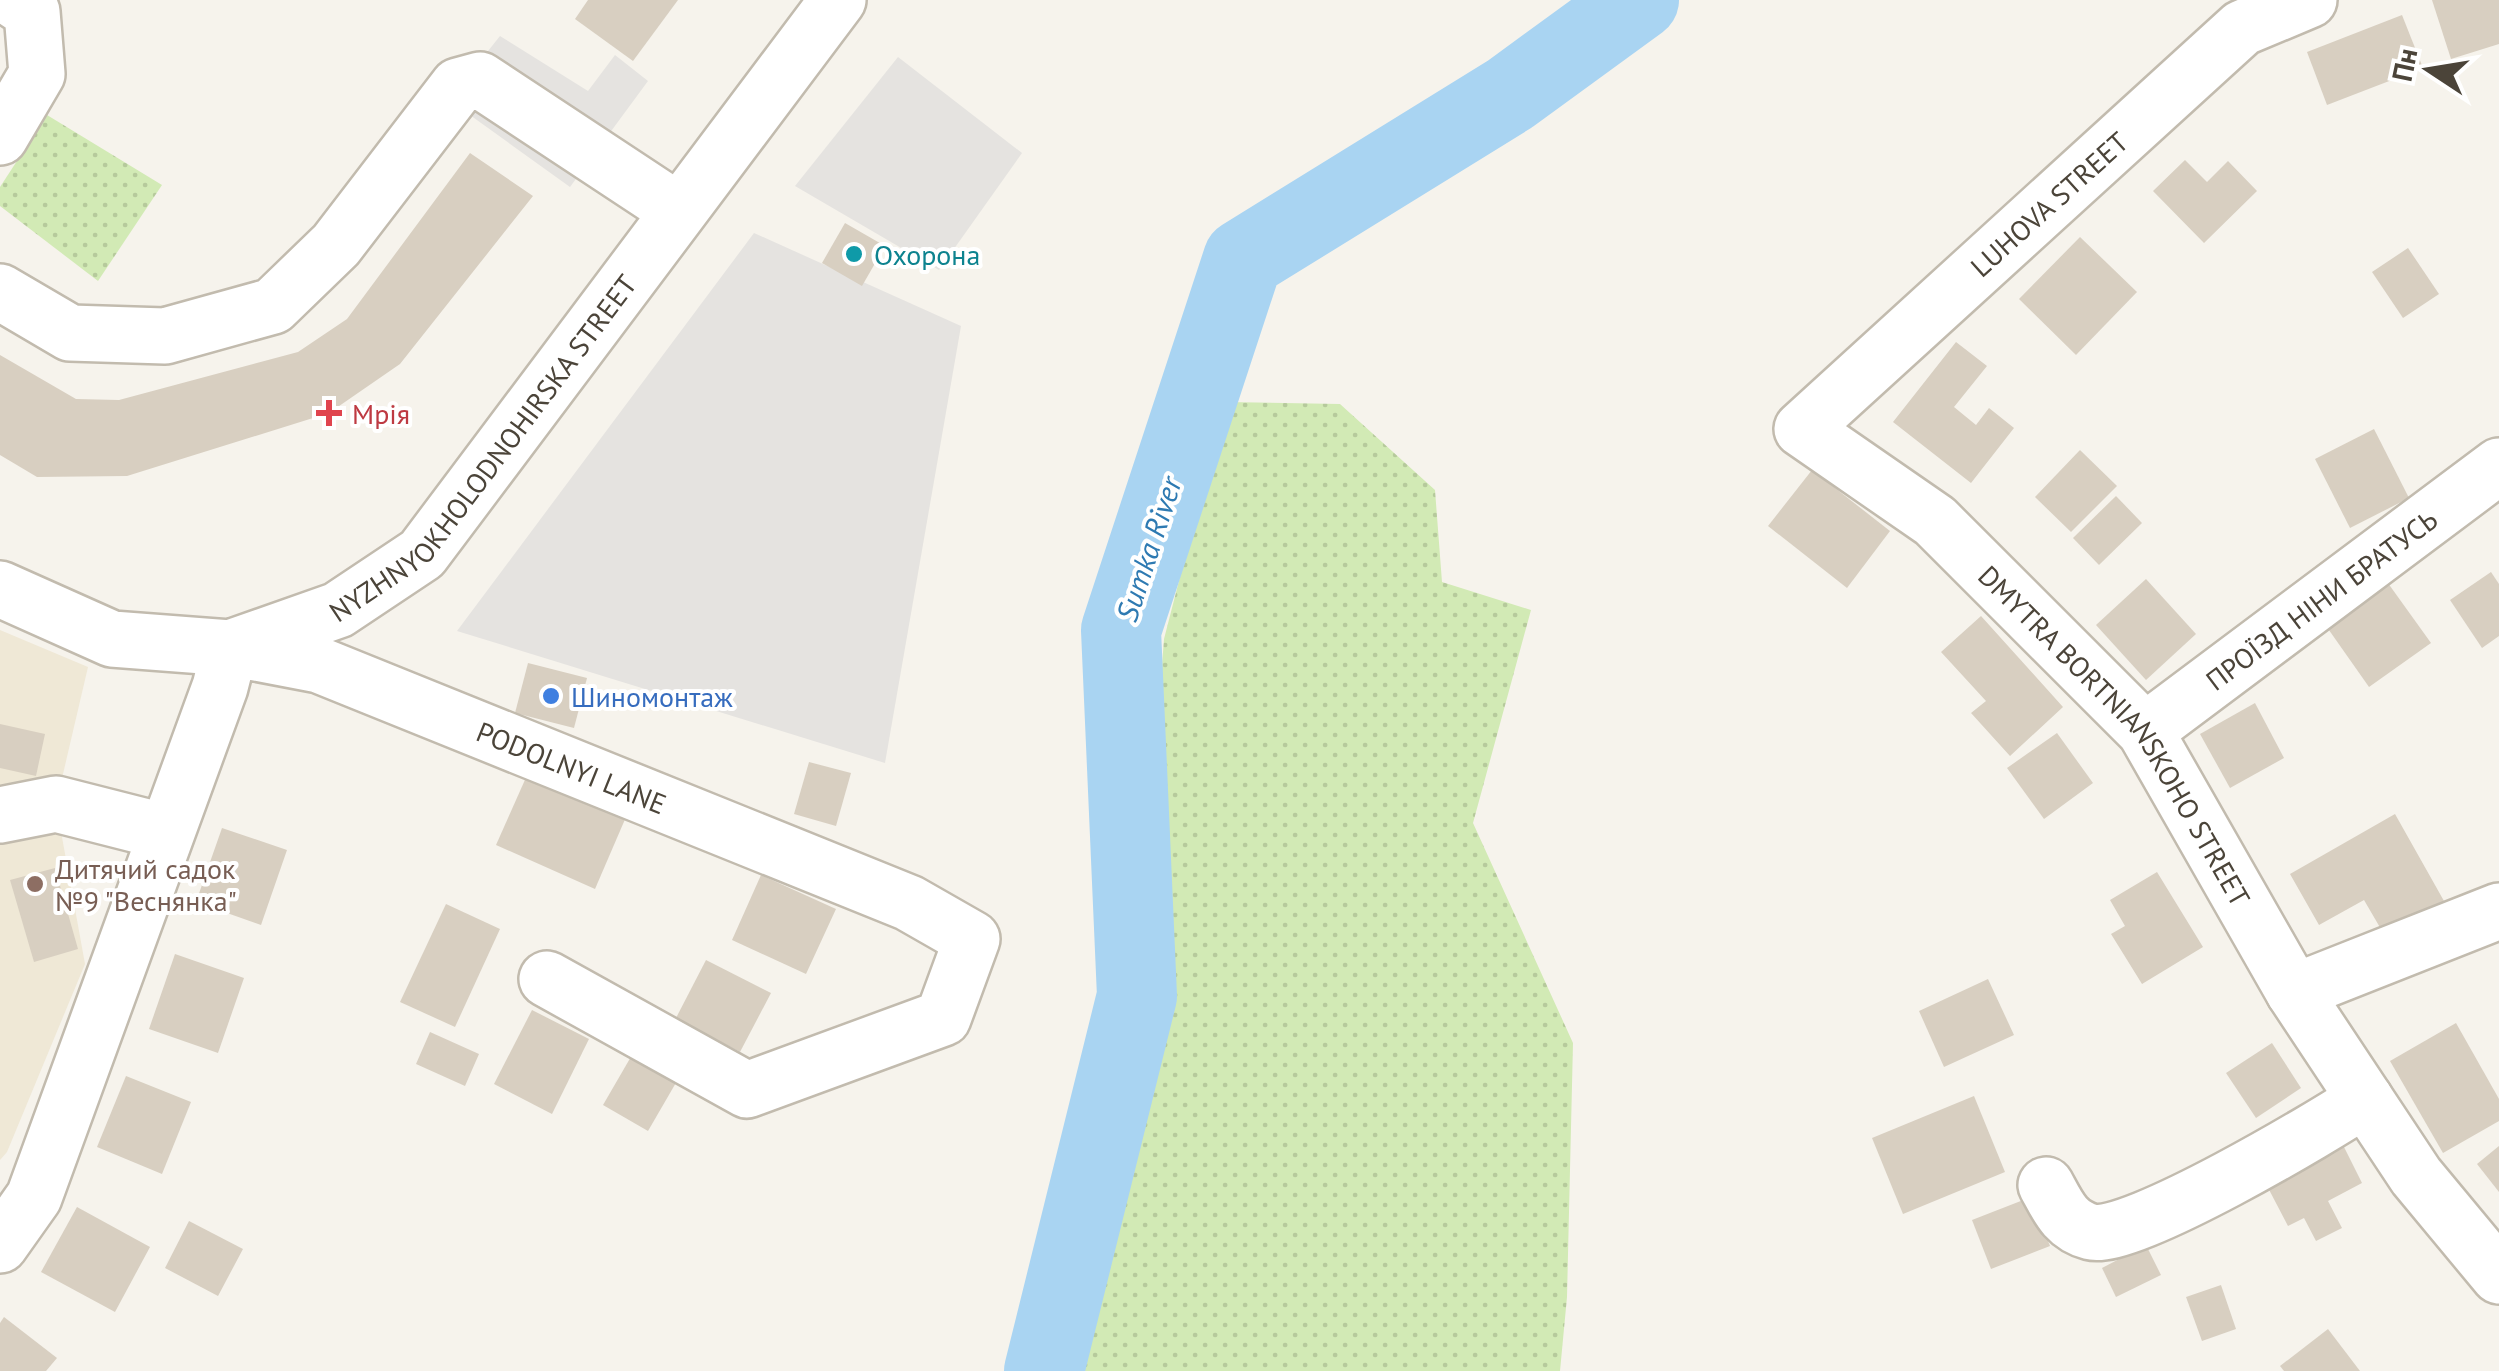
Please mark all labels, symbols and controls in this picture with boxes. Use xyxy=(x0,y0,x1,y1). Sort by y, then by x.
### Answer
north arrow xyxy=(2379,20,2479,120)
text: Пн xyxy=(2383,45,2426,85)
street label: LUHOVA STREET xyxy=(1962,123,2136,285)
place label: Охорона xyxy=(874,236,980,273)
marker: Охорона xyxy=(843,243,865,265)
street label: NYZHNYOKHOLODNOHIRSKA STREET xyxy=(322,266,644,629)
place label: Мрія xyxy=(352,395,410,432)
marker: Мрія xyxy=(316,400,342,426)
water label: Sumka River xyxy=(1106,470,1190,626)
street label: ПРОЇЗД НІНИ БРАТУСЬ xyxy=(2198,500,2445,698)
street label: DMYTRA BORTNIANSKOHO STREET xyxy=(1971,557,2260,913)
place label: Шиномонтаж xyxy=(571,678,733,715)
marker: Шиномонтаж xyxy=(540,685,562,707)
street label: PODOLNYI LANE xyxy=(471,712,672,822)
place label: Дитячий садок №9 "Веснянка" xyxy=(55,850,237,919)
marker: Дитячий садок №9 "Веснянка" xyxy=(24,873,46,895)

